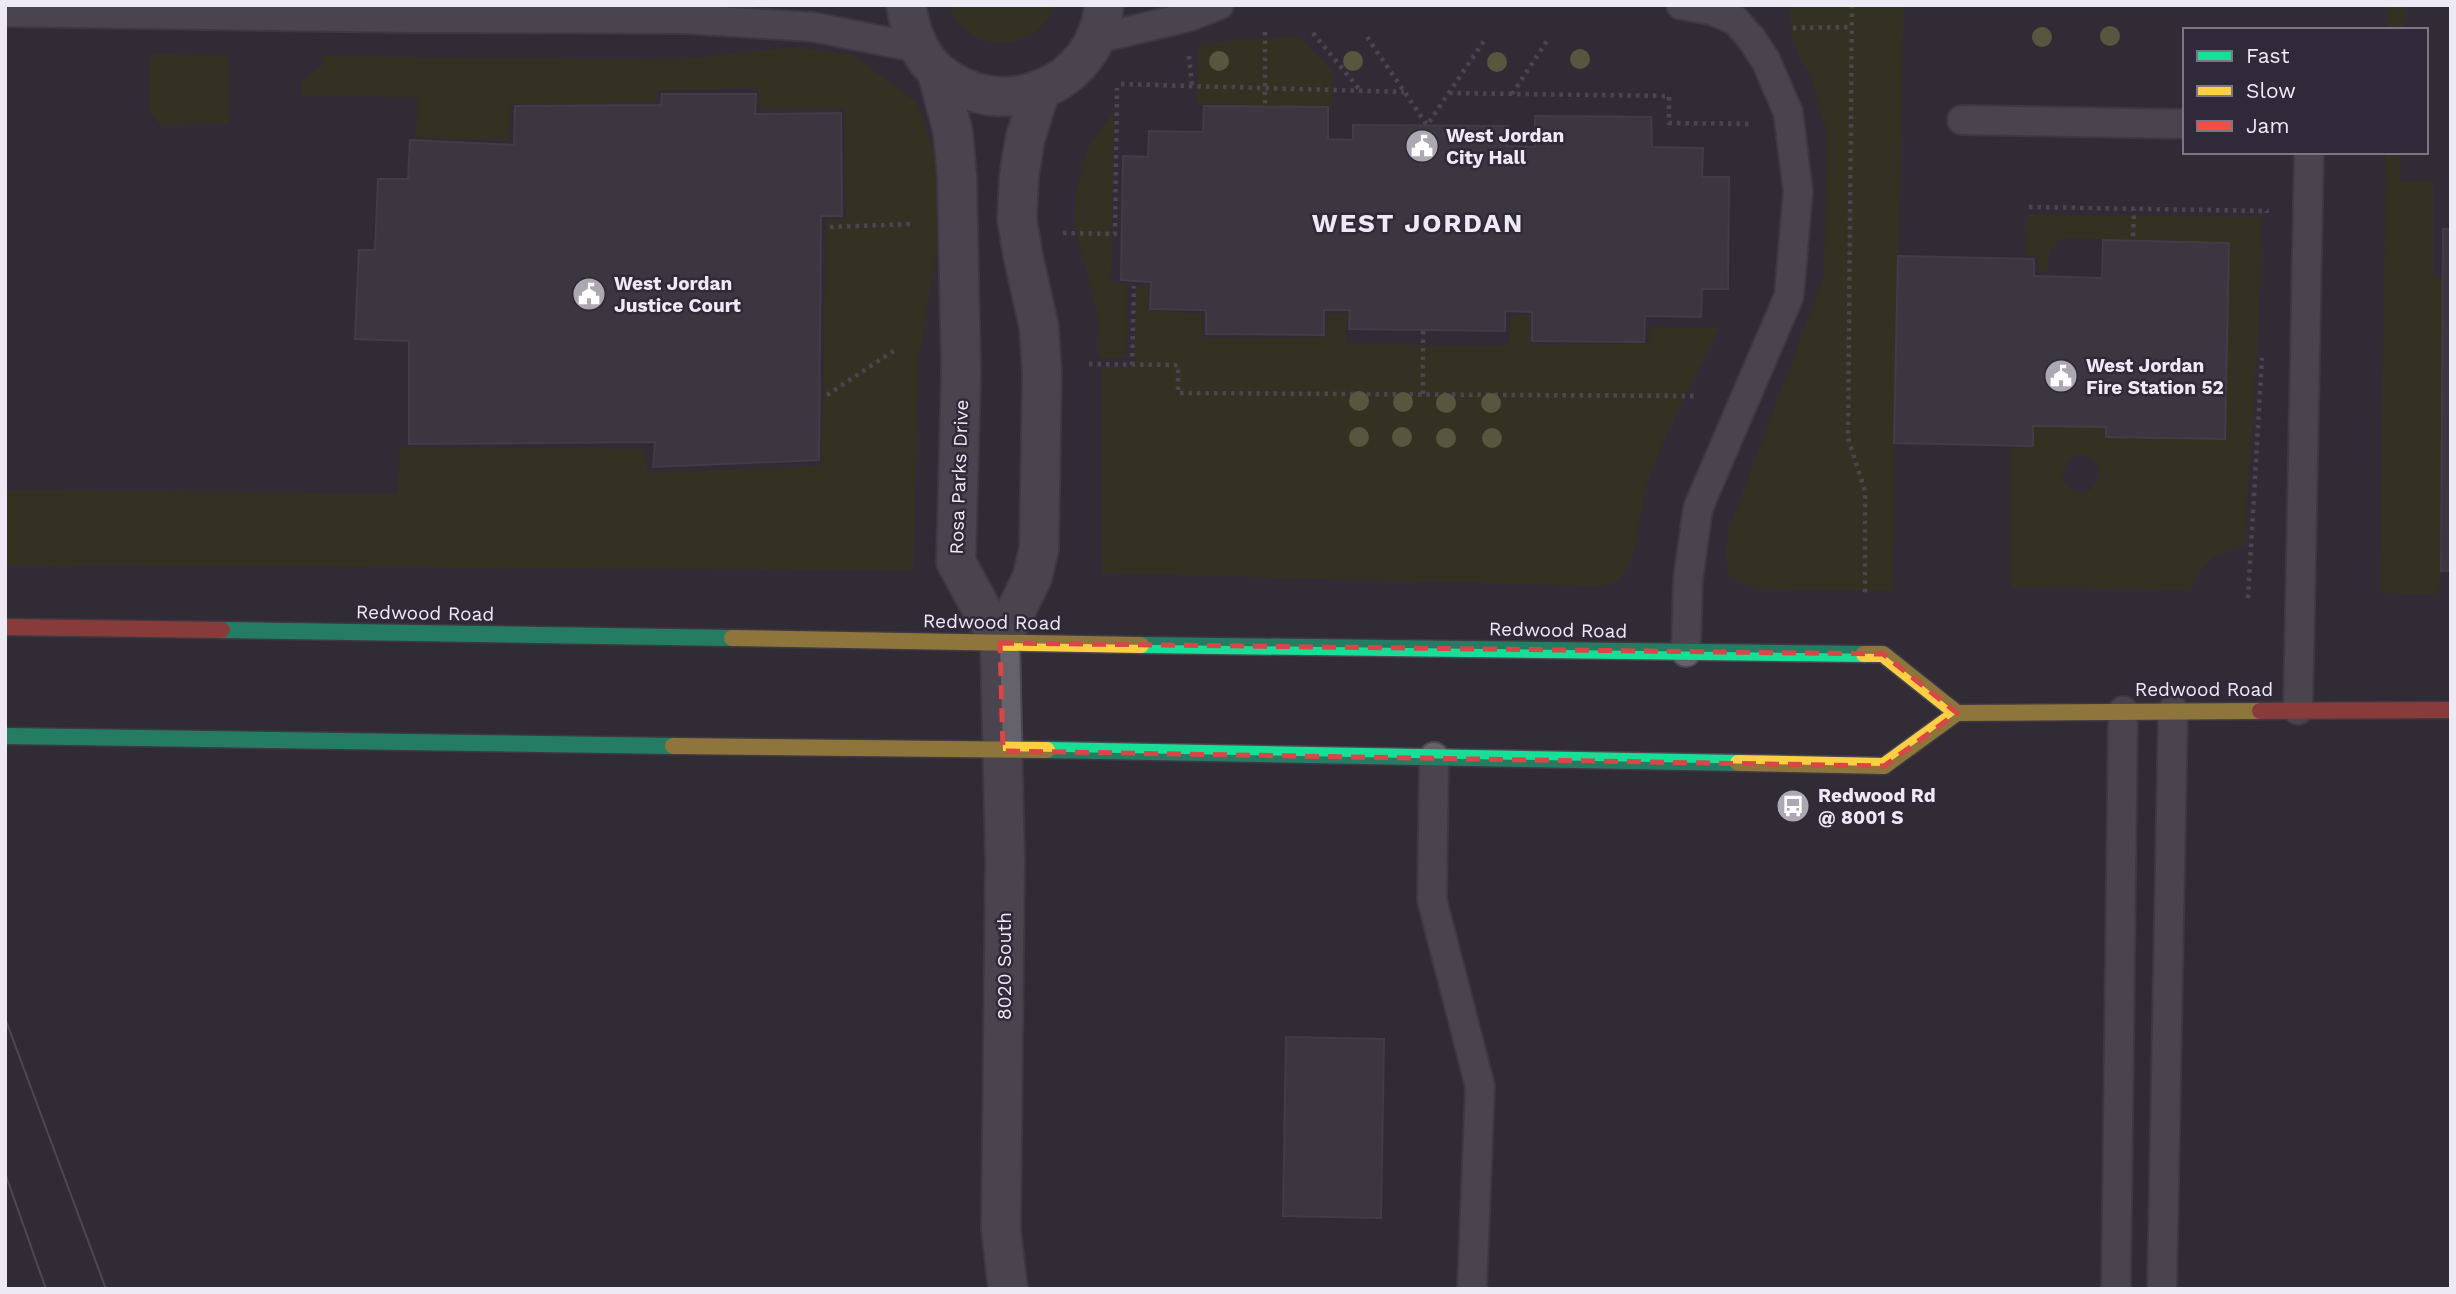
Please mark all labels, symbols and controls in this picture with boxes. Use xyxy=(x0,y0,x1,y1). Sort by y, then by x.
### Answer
legend xyxy=(2183,28,2428,154)
text: Fast xyxy=(2246,43,2290,68)
text: Slow xyxy=(2246,78,2296,103)
text: Jam xyxy=(2246,113,2289,138)
place label: West Jordan City Hall xyxy=(1446,124,1564,169)
public building icon: West Jordan City Hall xyxy=(1403,127,1441,165)
district label: WEST JORDAN xyxy=(1312,208,1524,238)
place label: West Jordan Justice Court xyxy=(614,272,742,317)
public building icon: West Jordan Justice Court xyxy=(570,275,608,313)
place label: West Jordan Fire Station 52 xyxy=(2086,354,2224,399)
public building icon: West Jordan Fire Station 52 xyxy=(2042,357,2080,395)
street label: Rosa Parks Drive xyxy=(945,399,973,555)
street label: Redwood Road xyxy=(356,600,494,626)
street label: Redwood Road xyxy=(923,609,1061,635)
street label: Redwood Road xyxy=(1489,617,1627,643)
street label: Redwood Road xyxy=(2135,678,2273,701)
place label: Redwood Rd @ 8001 S xyxy=(1818,784,1936,829)
bus stop icon: Redwood Rd @ 8001 S xyxy=(1774,787,1812,825)
street label: 8020 South xyxy=(993,912,1016,1020)

